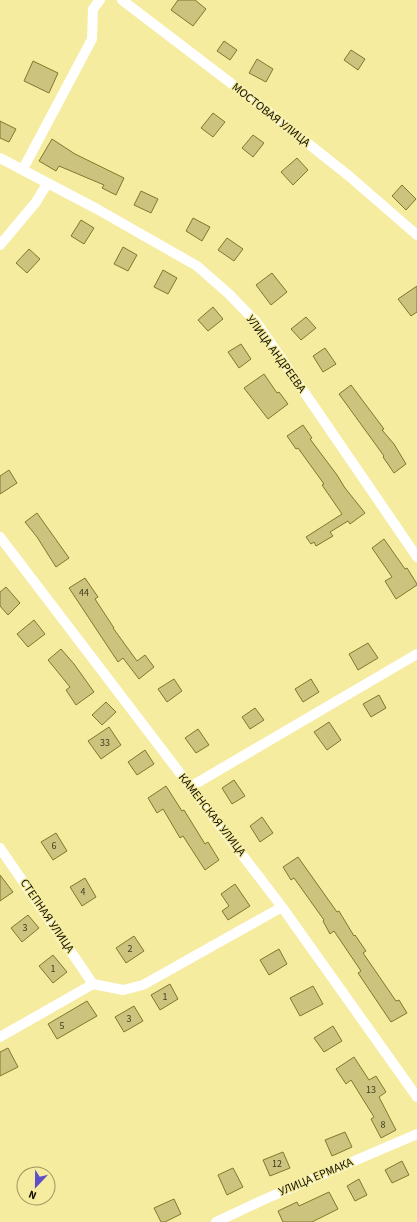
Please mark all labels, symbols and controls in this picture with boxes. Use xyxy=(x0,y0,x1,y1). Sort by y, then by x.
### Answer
street label: МОСТОВАЯ УЛИЦА xyxy=(228,79,314,151)
street label: УЛИЦА АНДРЕЕВА xyxy=(242,312,310,397)
house number: 44 xyxy=(79,586,89,600)
house number: 33 xyxy=(100,736,110,750)
street label: КАМЕНСКАЯ УЛИЦА xyxy=(174,770,250,860)
house number: 6 xyxy=(52,839,57,853)
street label: СТЕПНАЯ УЛИЦА xyxy=(16,876,78,957)
house number: 4 xyxy=(81,885,86,899)
house number: 3 xyxy=(23,921,28,935)
house number: 2 xyxy=(128,942,133,956)
house number: 1 xyxy=(51,962,56,976)
house number: 1 xyxy=(163,990,168,1004)
house number: 3 xyxy=(127,1012,132,1026)
house number: 5 xyxy=(60,1019,65,1033)
house number: 13 xyxy=(366,1083,376,1097)
house number: 8 xyxy=(381,1118,386,1132)
street label: УЛИЦА ЕРМАКА xyxy=(276,1153,356,1200)
house number: 12 xyxy=(272,1157,282,1171)
north arrow xyxy=(16,1166,56,1206)
text: N xyxy=(26,1186,39,1203)

